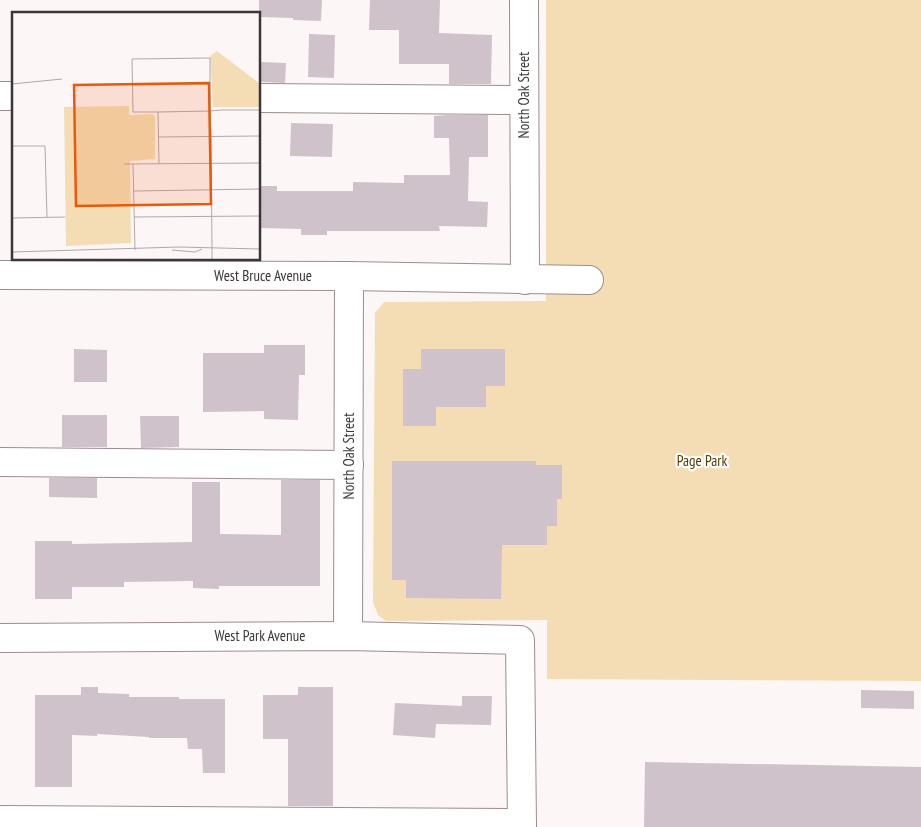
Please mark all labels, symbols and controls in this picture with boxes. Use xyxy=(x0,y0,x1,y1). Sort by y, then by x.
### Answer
inset map xyxy=(12,12,260,260)
street label: North Oak Street xyxy=(514,52,533,138)
street label: West Bruce Avenue xyxy=(214,266,312,285)
street label: North Oak Street xyxy=(339,413,358,499)
park label: Page Park xyxy=(677,451,727,470)
street label: West Park Avenue xyxy=(215,626,305,645)

